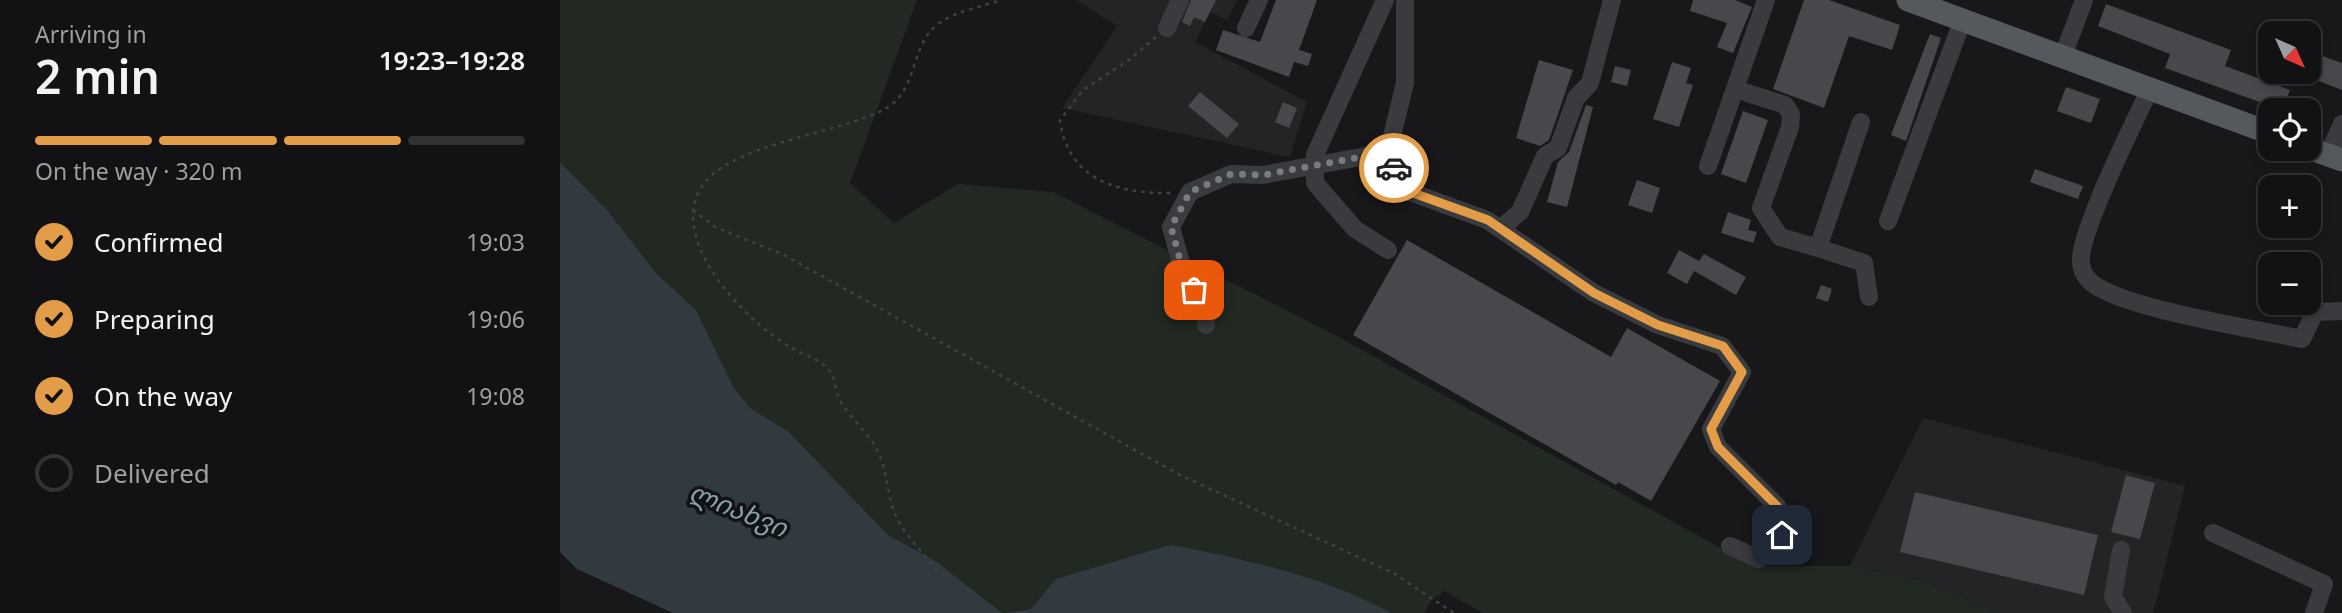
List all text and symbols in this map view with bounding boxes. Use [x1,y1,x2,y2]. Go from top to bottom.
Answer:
text: Arriving in [35,18,147,50]
north arrow [2258,21,2320,84]
map controls [2258,21,2321,315]
text: 19:23–19:28 [379,42,525,78]
text: 2 min [35,45,160,107]
button: locate [2258,98,2321,161]
courier [1359,133,1429,203]
icon: car [1375,149,1413,187]
text: On the way · 320 m [35,155,242,187]
button: + [2258,175,2321,238]
icon: check [35,223,73,261]
text: Confirmed [94,224,224,260]
text: 19:03 [466,226,525,258]
button: − [2258,252,2321,315]
pin [1164,260,1224,320]
icon: bag [1175,271,1213,309]
icon: check [35,300,73,338]
text: Preparing [94,301,215,337]
text: 19:06 [466,303,525,335]
icon: check [35,377,73,415]
text: On the way [94,378,232,414]
text: 19:08 [466,380,525,412]
text: Delivered [94,455,210,491]
water label: ლიახვი [684,473,794,545]
pin [1752,505,1812,565]
icon: home [1763,516,1801,554]

